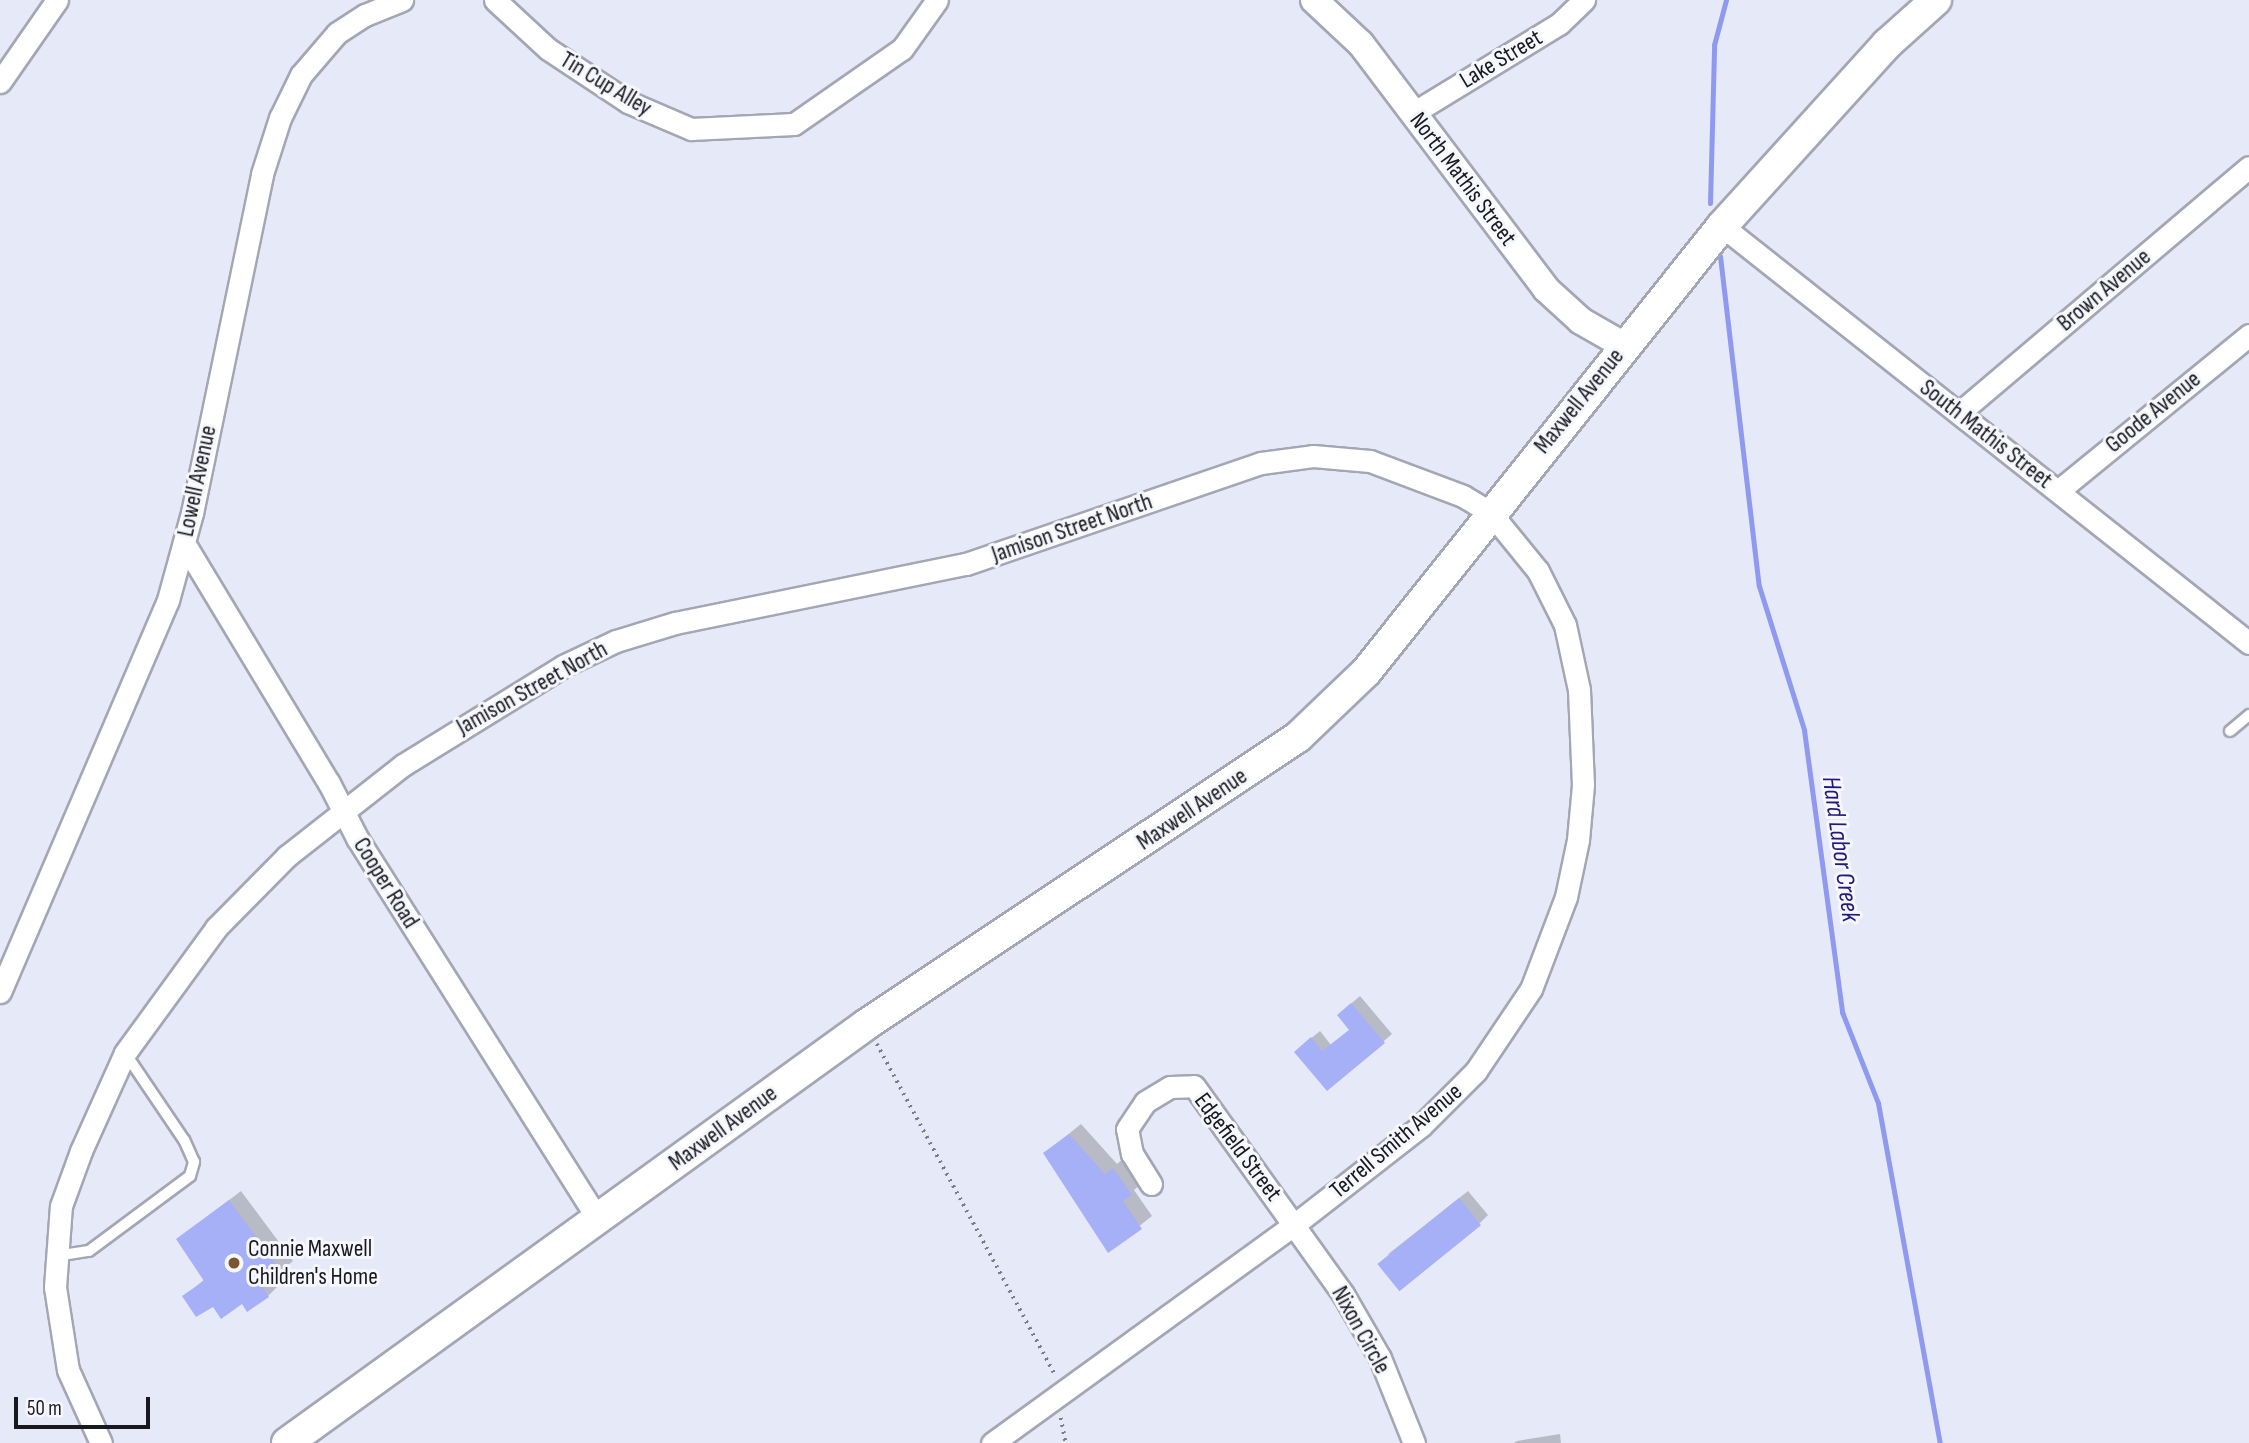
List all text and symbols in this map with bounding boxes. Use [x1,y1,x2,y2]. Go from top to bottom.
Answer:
street label: Lake Street [1455,23,1547,95]
street label: Tin Cup Alley [555,45,657,123]
street label: North Mathis Street [1404,107,1522,251]
street label: Brown Avenue [2051,243,2157,337]
street label: Maxwell Avenue [1528,343,1630,459]
street label: Goode Avenue [2100,365,2206,459]
street label: South Mathis Street [1914,373,2058,495]
street label: Lowell Avenue [171,423,223,539]
street label: Jamison Street North [988,487,1156,569]
street label: Jamison Street North [451,635,613,741]
street label: Maxwell Avenue [1131,762,1253,856]
water label: Hard Labor Creek [1814,774,1866,924]
street label: Cooper Road [347,832,425,934]
street label: Terrell Smith Avenue [1324,1077,1468,1205]
street label: Maxwell Avenue [663,1079,783,1177]
street label: Edgefield Street [1188,1087,1288,1207]
place label: Connie Maxwell Children's Home [248,1235,378,1291]
marker: Connie Maxwell Children's Home [226,1255,242,1271]
street label: Nixon Circle [1325,1281,1397,1379]
scale bar [18,1384,154,1428]
text: 50 m [27,1396,62,1421]

